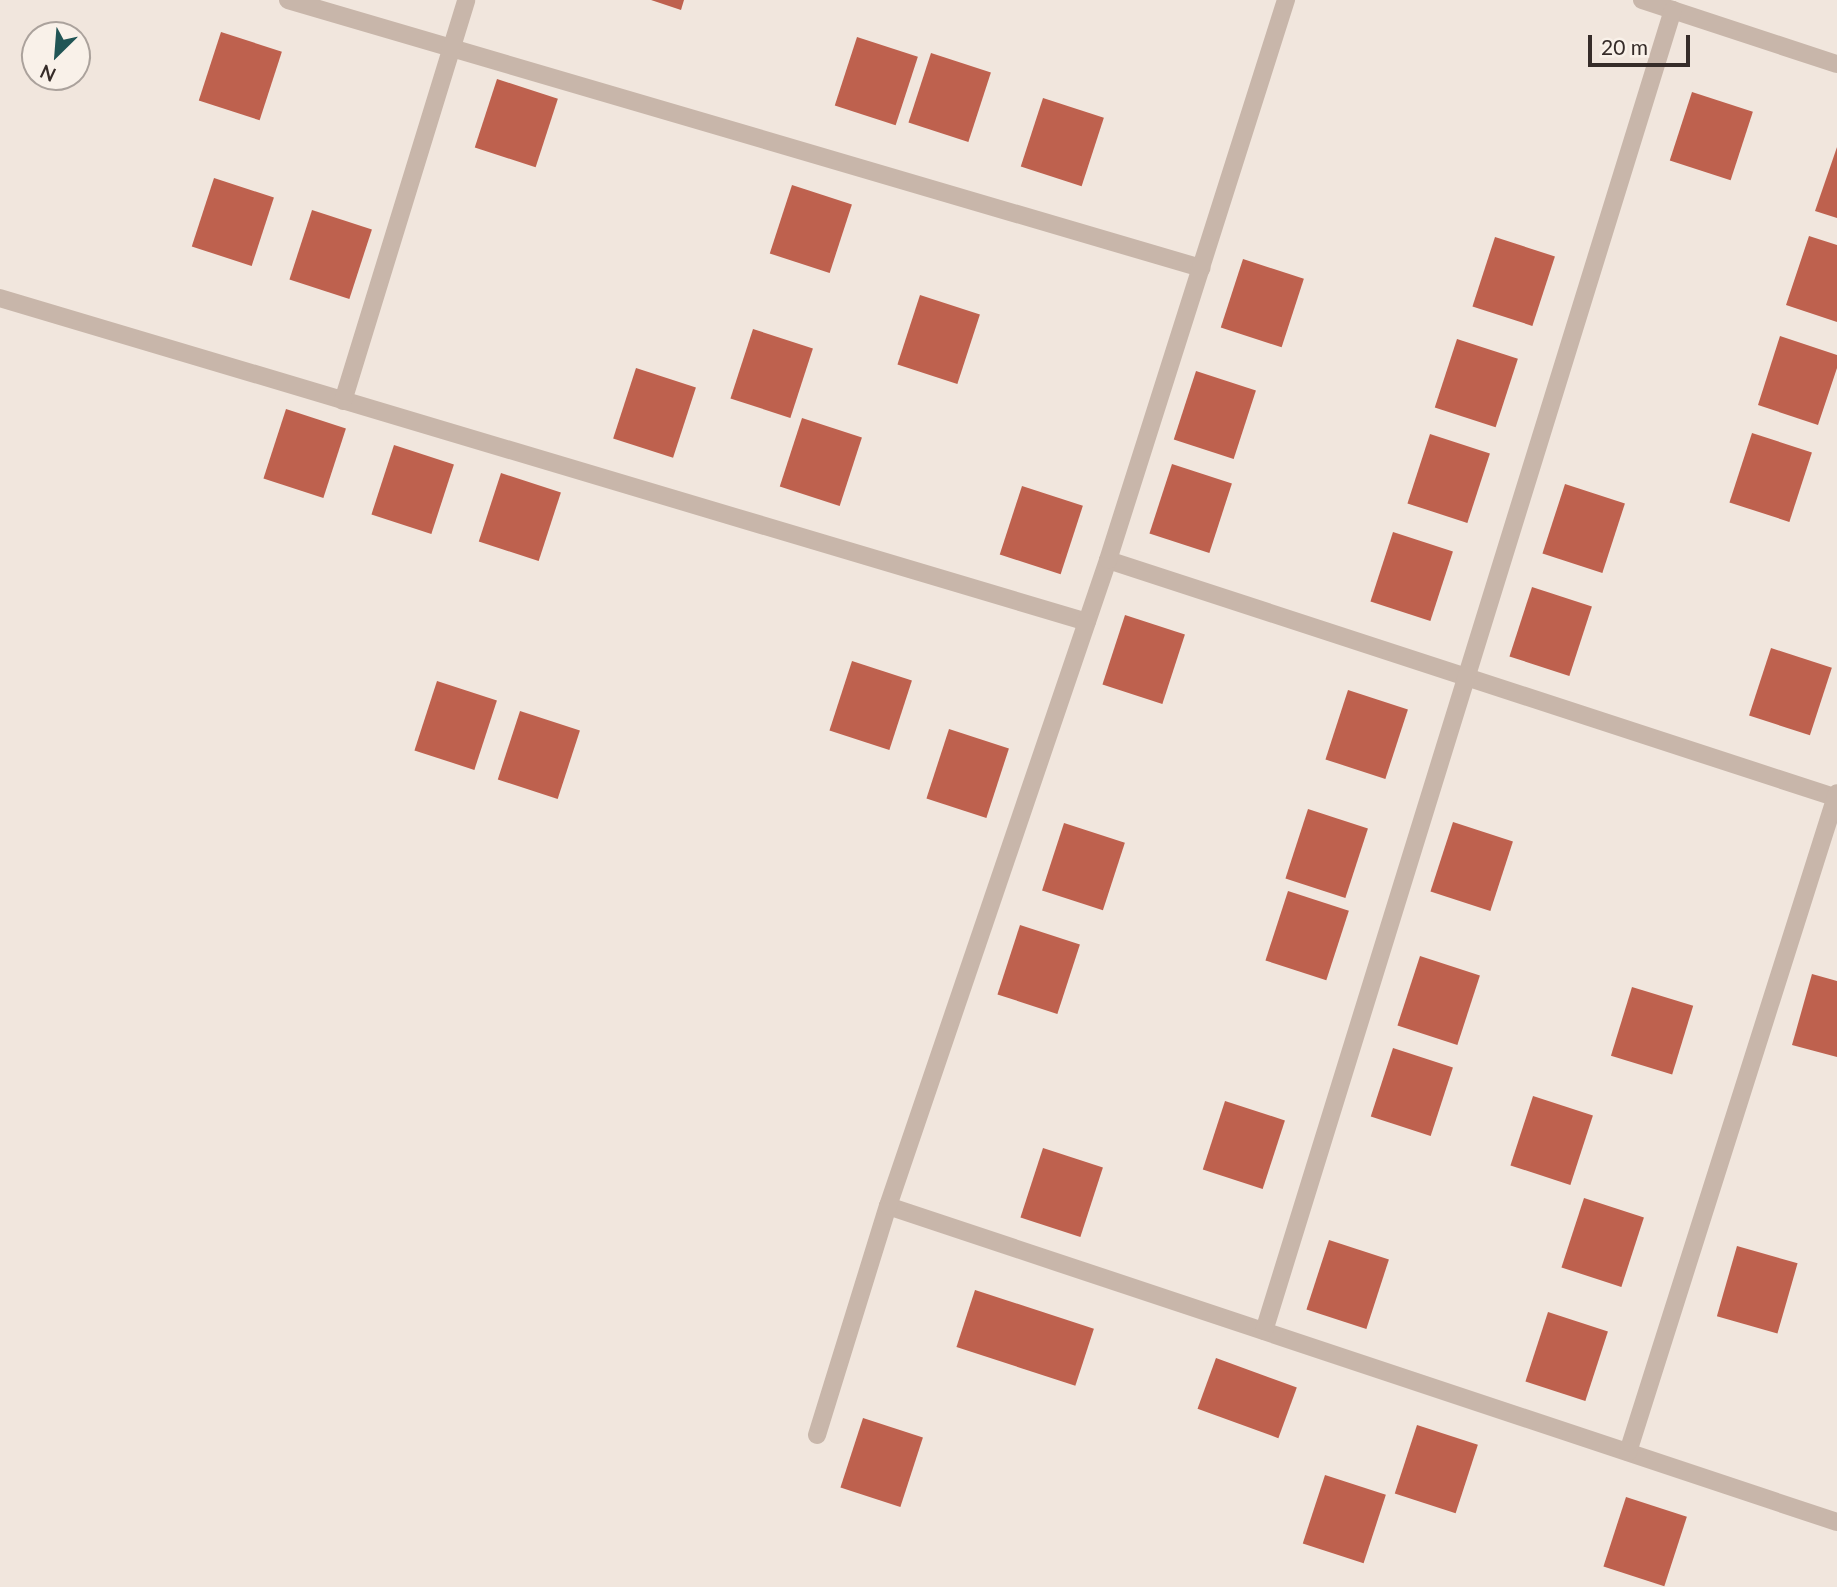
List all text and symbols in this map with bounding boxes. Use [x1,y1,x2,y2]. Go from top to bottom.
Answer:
north arrow [21,21,91,91]
scale bar [1592,21,1694,65]
text: 20 m [1601,34,1648,59]
text: N [36,60,59,87]

